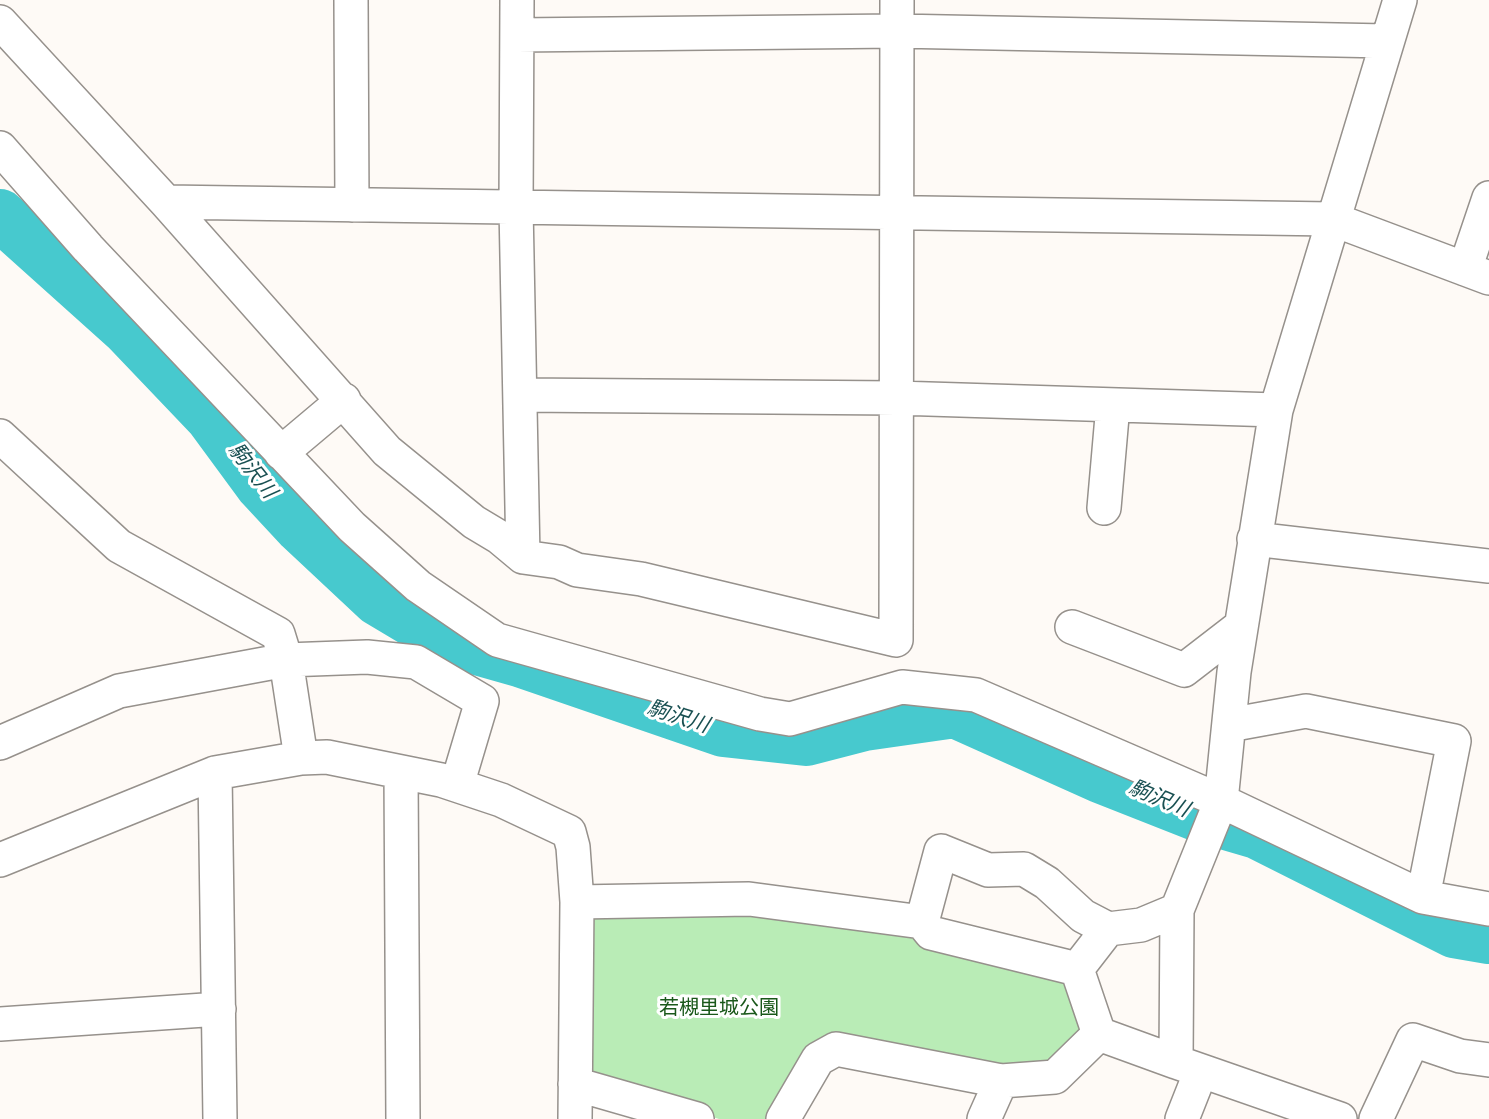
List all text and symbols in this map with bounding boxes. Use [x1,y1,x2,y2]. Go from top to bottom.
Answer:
water label: 駒沢川 [223,438,281,504]
water label: 駒沢川 [644,695,712,739]
water label: 駒沢川 [1125,775,1193,823]
park label: 若槻里城公園 [659,996,779,1020]

